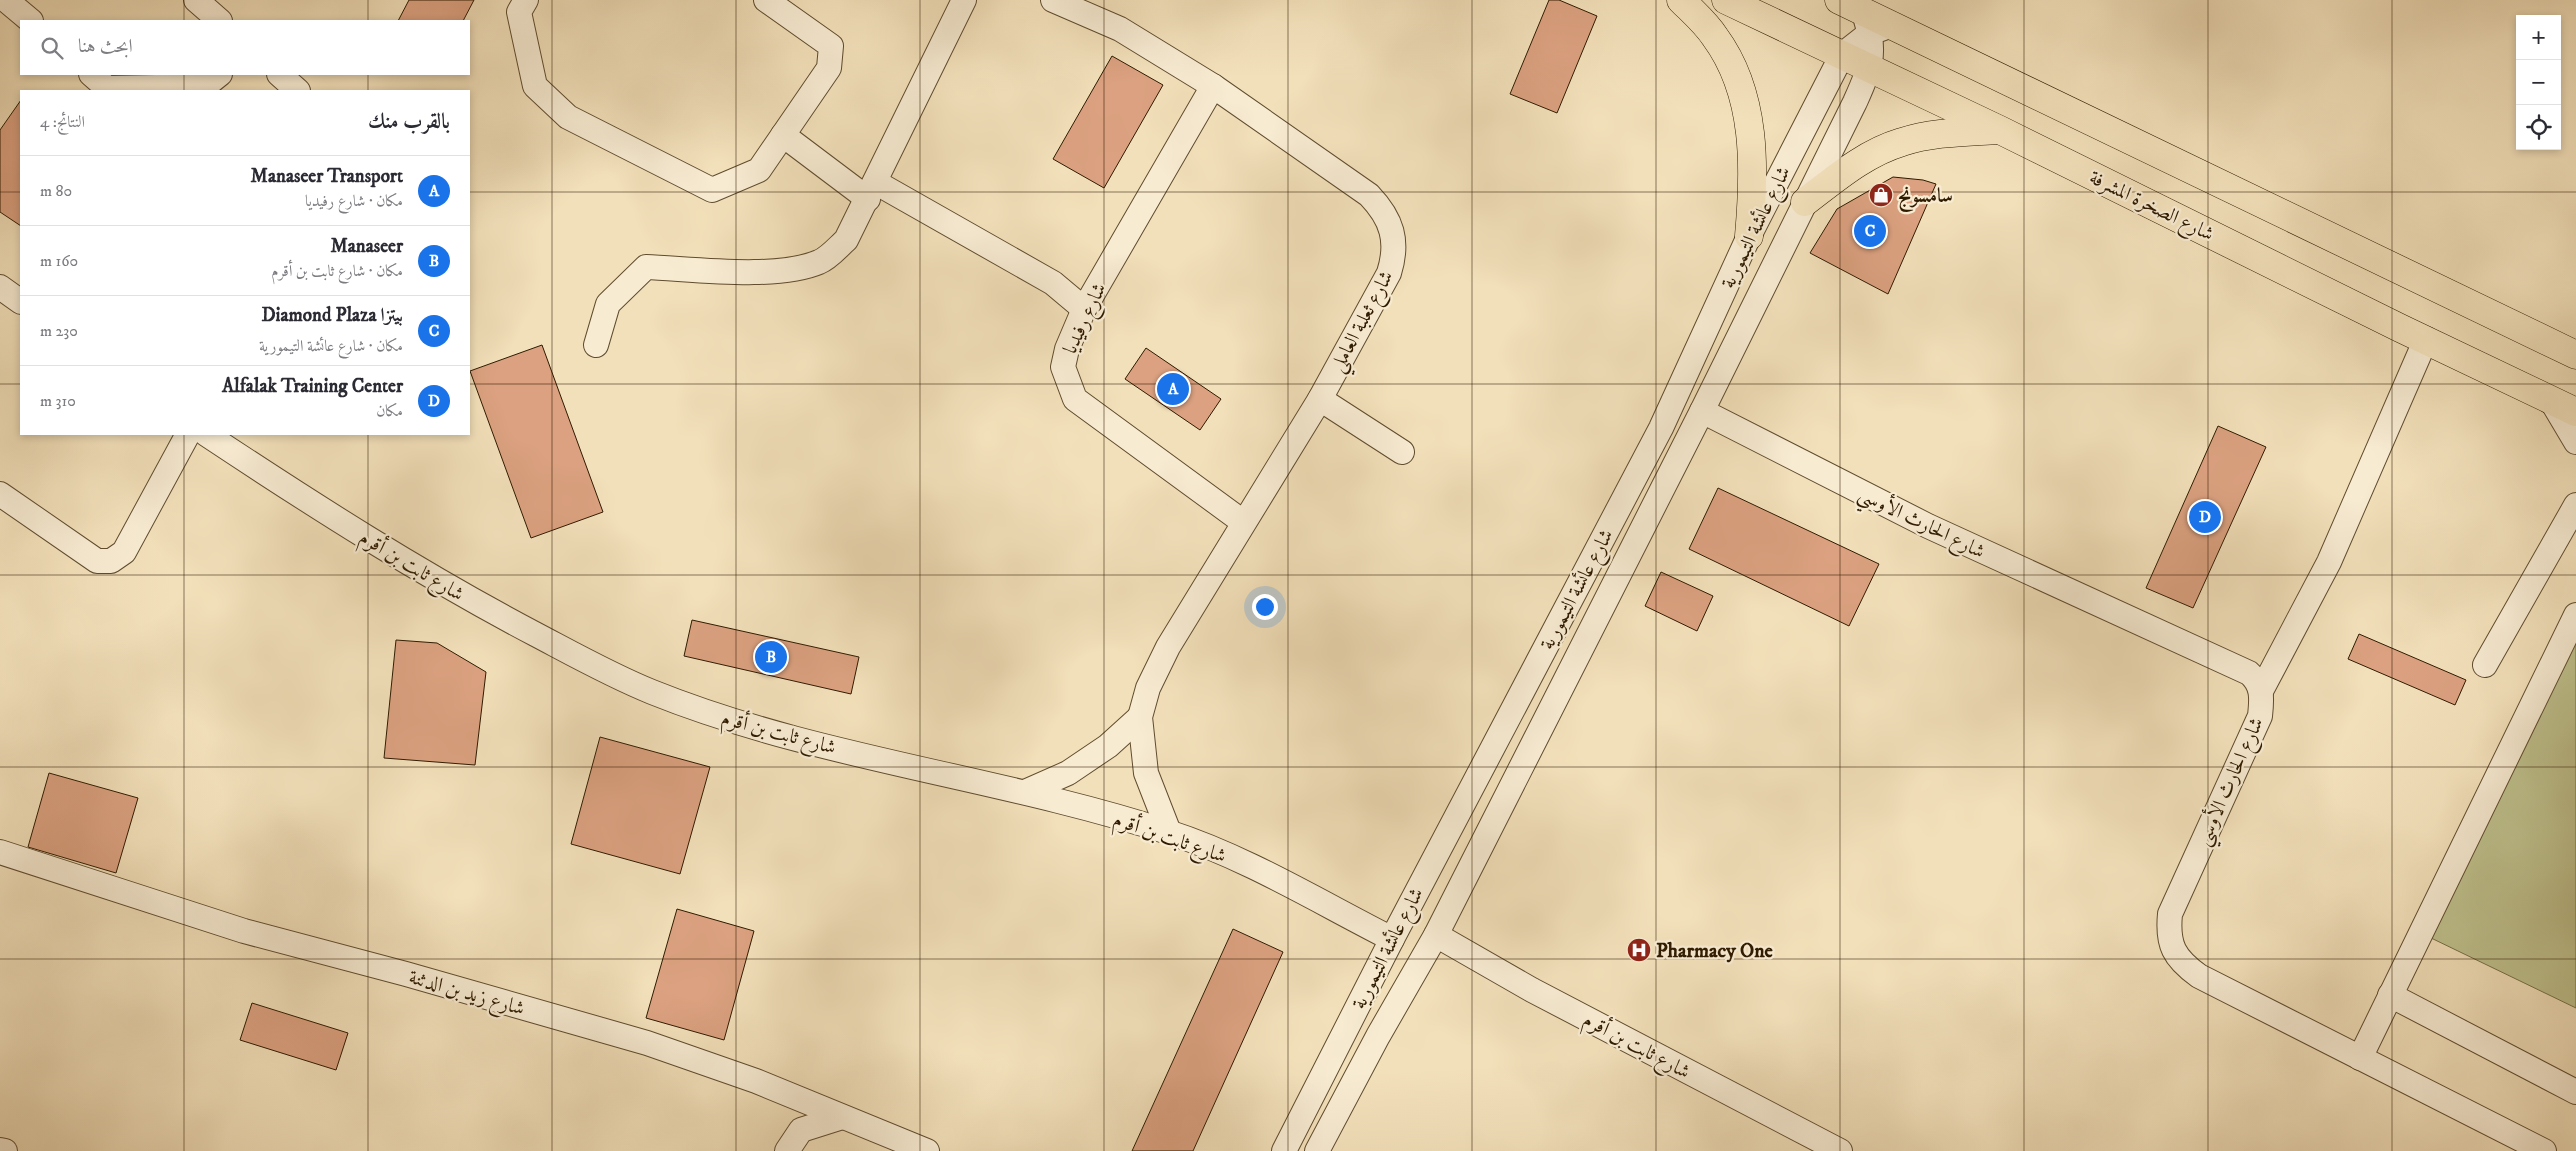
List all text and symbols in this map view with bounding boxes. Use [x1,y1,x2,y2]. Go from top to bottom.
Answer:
map controls [2516,15,2561,150]
button: + [2516,15,2561,60]
search box [20,20,470,75]
icon: search [38,34,66,62]
text: ابحث هنا [78,35,133,58]
button: − [2516,60,2561,105]
button: locate [2516,105,2561,150]
text: بالقرب منك [368,109,450,135]
text: النتائج: 4 [40,112,85,132]
street label: شارع عائشة التيمورية [1716,162,1800,295]
text: Manaseer Transport [251,165,403,188]
street label: شارع الصخرة المشرفة [2083,165,2218,251]
text: 80 m [40,181,72,201]
text: A [429,181,439,201]
shop icon: سامسونج [1868,182,1894,208]
place label: سامسونج [1898,184,1953,212]
text: مكان · شارع رفيديا [305,191,403,211]
pin: C [1854,212,1886,250]
text: Manaseer [330,235,403,258]
text: 160 m [40,251,78,271]
text: B [429,251,439,271]
text: مكان · شارع ثابت بن أقرم [271,261,403,281]
street label: شارع ثعلبة العاملي [1325,267,1405,380]
street label: شارع رفيديا [1058,279,1116,360]
text: بيتزا Diamond Plaza [261,304,403,327]
text: 230 m [40,321,78,341]
text: C [429,321,439,341]
text: مكان · شارع عائشة التيمورية [259,336,403,356]
pin: A [1157,370,1189,408]
text: Alfalak Training Center [222,375,403,398]
text: 310 m [40,391,76,411]
text: D [428,391,440,411]
text: مكان [376,401,403,421]
street label: شارع الحارث الأوسي [1852,478,1991,569]
pin: D [2189,498,2221,536]
street label: شارع ثابت بن أقرم [352,523,470,611]
street label: شارع عائشة التيمورية [1535,525,1623,656]
your location [1252,594,1278,620]
pin: B [755,638,787,676]
street label: شارع ثابت بن أقرم [717,703,839,765]
street label: شارع الحارث الأوسي [2187,712,2274,852]
street label: شارع ثابت بن أقرم [1108,805,1230,873]
street label: شارع عائشة التيمورية [1347,884,1433,1015]
hospital icon: Pharmacy One [1626,937,1652,963]
place label: Pharmacy One [1656,939,1774,964]
street label: شارع زيد بن الدثنة [405,965,527,1026]
street label: شارع ثابت بن أقرم [1577,1005,1696,1089]

